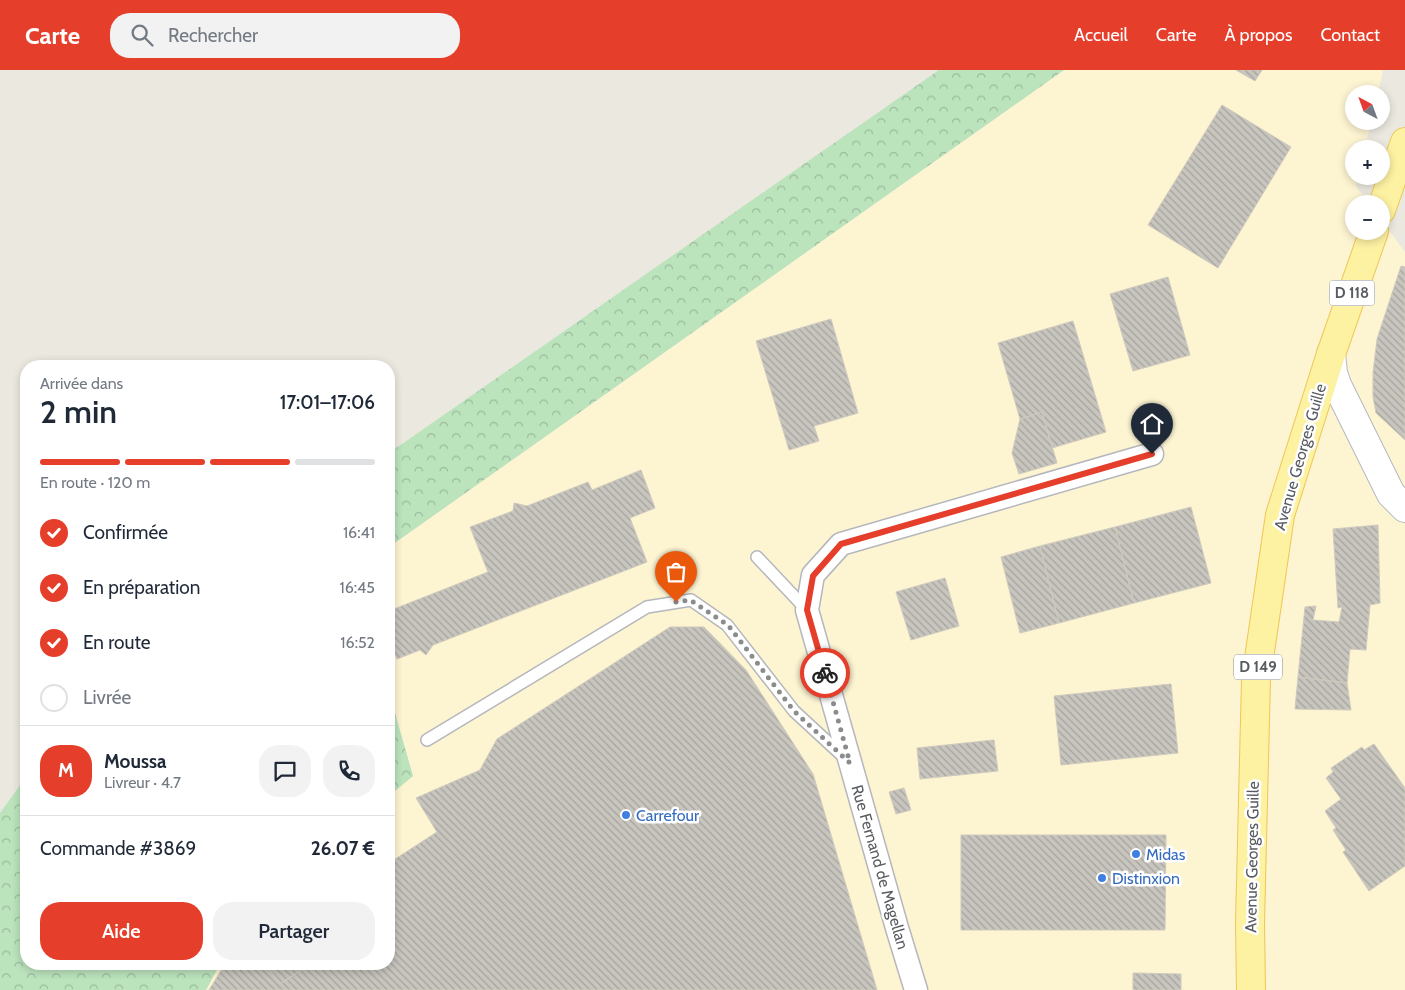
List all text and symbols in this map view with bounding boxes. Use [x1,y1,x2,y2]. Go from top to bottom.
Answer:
search box [110,13,460,58]
text: Carte [25,21,80,50]
icon: search [128,21,156,49]
text: Rechercher [168,24,258,47]
text: Accueil [1074,24,1128,46]
text: Carte [1156,24,1196,46]
text: À propos [1224,24,1292,46]
text: Contact [1320,24,1380,46]
north arrow [1345,85,1390,130]
map controls [1345,85,1390,240]
button: + [1345,140,1390,185]
button: − [1345,195,1390,240]
road number: D 118 [1330,280,1374,306]
text: Arrivée dans [40,374,123,393]
street label: Avenue Georges Guille [1270,382,1330,532]
text: 17:01–17:06 [280,391,375,414]
text: 2 min [40,392,117,431]
pin [1131,403,1173,454]
icon: home [1138,410,1166,438]
text: En route · 120 m [40,473,150,492]
icon: check [40,519,68,547]
text: Confirmée [83,521,168,544]
text: 16:41 [343,523,375,542]
pin [655,551,697,602]
icon: bag [662,558,690,586]
icon: check [40,574,68,602]
text: En préparation [83,576,200,599]
text: 16:45 [339,578,375,597]
icon: check [40,629,68,657]
text: En route [83,631,150,654]
text: 16:52 [340,633,375,652]
courier [800,648,850,698]
road number: D 149 [1234,654,1282,680]
icon: bike [811,659,839,687]
text: Livrée [83,686,131,709]
button: chat [259,745,311,797]
button: phone [323,745,375,797]
text: Moussa [104,750,166,773]
text: M [58,759,74,782]
text: Livreur · 4.7 [104,773,181,792]
street label: Avenue Georges Guille [1241,781,1263,933]
street label: Rue Fernand de Magellan [847,783,913,951]
place label: Carrefour [636,806,700,825]
marker: Carrefour [620,809,632,821]
text: Commande #3869 [40,837,196,860]
text: 26.07 € [311,837,375,860]
place label: Midas [1146,845,1186,864]
marker: Midas [1130,848,1142,860]
place label: Distinxion [1112,869,1180,888]
marker: Distinxion [1096,872,1108,884]
button: Aide [40,902,203,960]
button: Partager [213,902,375,960]

